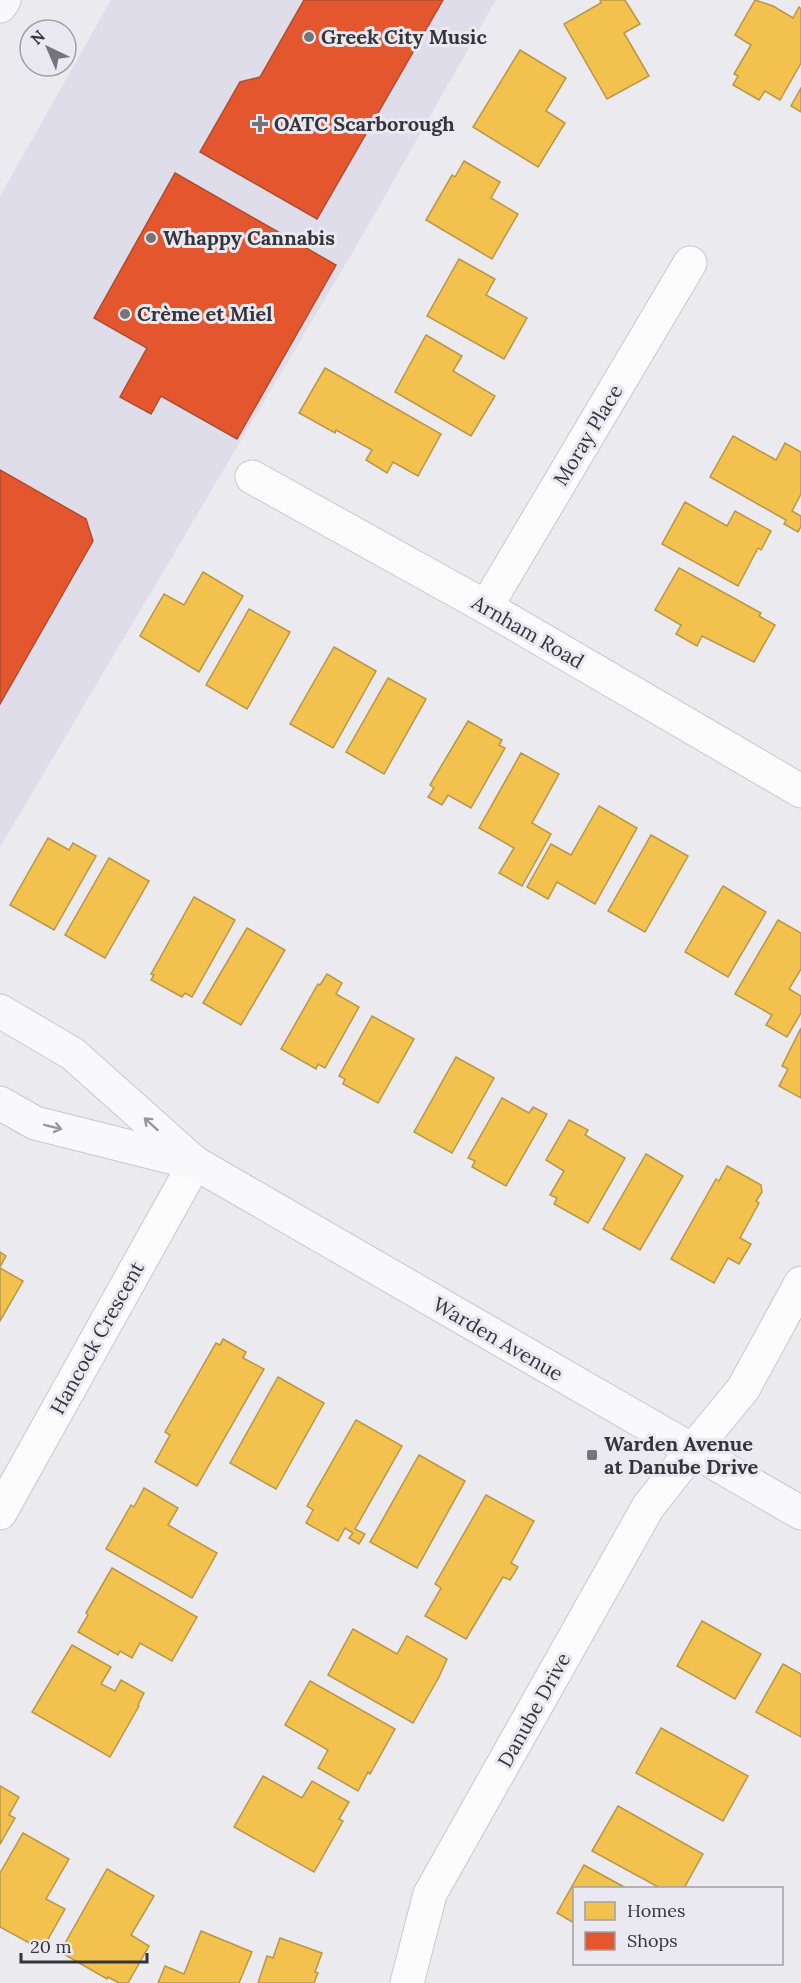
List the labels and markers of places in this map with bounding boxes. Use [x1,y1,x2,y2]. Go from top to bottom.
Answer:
place label: Greek City Music [321,24,487,49]
marker: Greek City Music [302,30,316,44]
place label: OATC Scarborough [274,111,455,136]
marker: OATC Scarborough [251,115,269,133]
place label: Whappy Cannabis [163,225,335,250]
marker: Whappy Cannabis [144,231,158,245]
place label: Crème et Miel [137,301,272,326]
marker: Crème et Miel [118,307,132,321]
place label: Warden Avenue at Danube Drive [604,1431,759,1479]
marker: Warden Avenue at Danube Drive [585,1448,599,1462]

